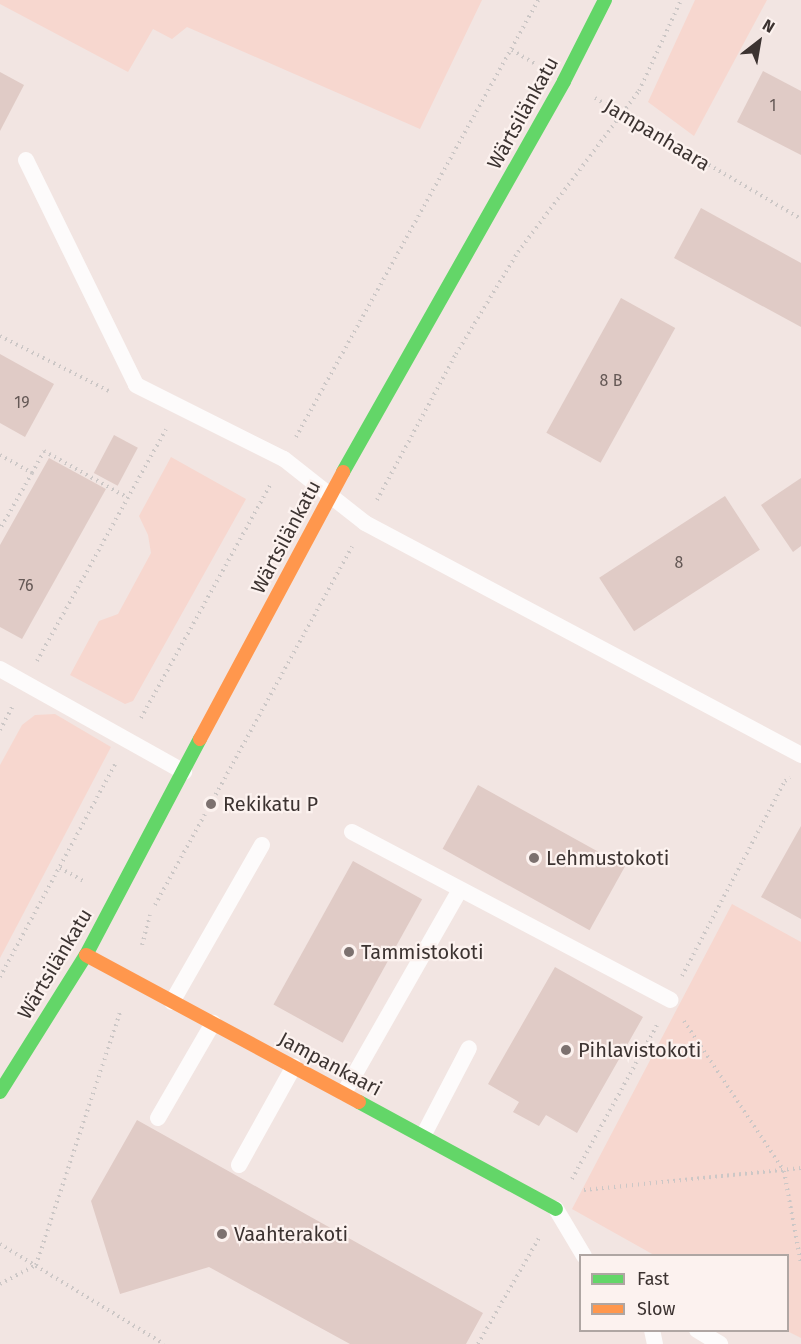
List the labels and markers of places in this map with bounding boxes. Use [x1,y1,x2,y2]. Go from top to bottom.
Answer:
place label: Rekikatu P [223,792,318,816]
marker: Rekikatu P [204,797,218,811]
place label: Lehmustokoti [546,846,669,870]
marker: Lehmustokoti [527,851,541,865]
place label: Tammistokoti [361,940,484,964]
marker: Tammistokoti [342,945,356,959]
place label: Pihlavistokoti [578,1038,701,1062]
marker: Pihlavistokoti [559,1043,573,1057]
place label: Vaahterakoti [234,1222,348,1246]
marker: Vaahterakoti [215,1227,229,1241]

